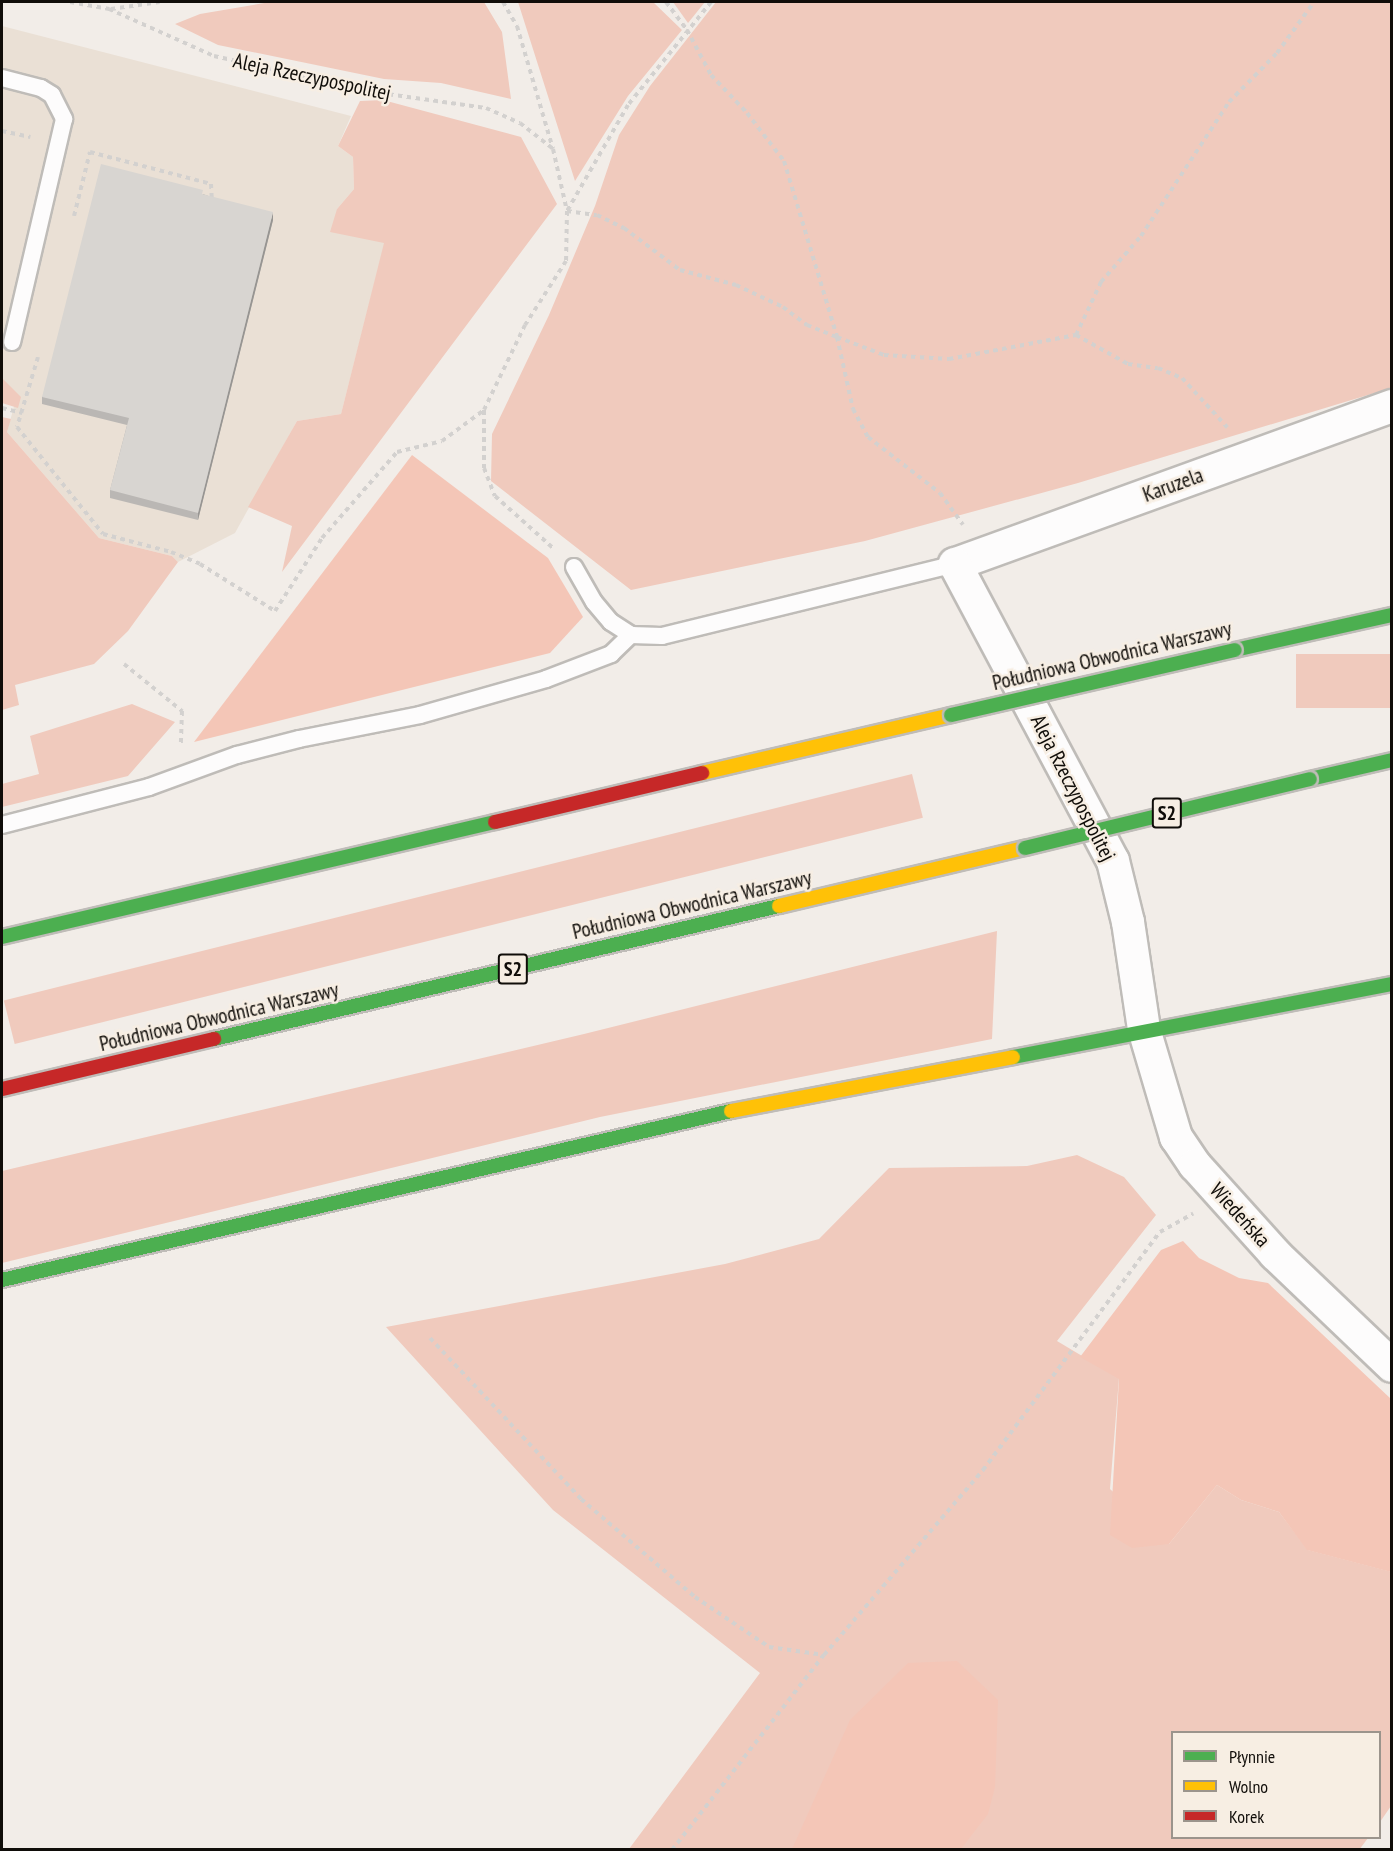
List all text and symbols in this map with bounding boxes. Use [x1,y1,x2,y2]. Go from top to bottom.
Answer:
street label: Aleja Rzeczypospolitej [231,48,393,106]
street label: Karuzela [1139,462,1207,508]
street label: Południowa Obwodnica Warszawy [990,616,1234,696]
street label: Aleja Rzeczypospolitej [1025,711,1121,865]
road number: S2 [1150,796,1184,830]
street label: Południowa Obwodnica Warszawy [570,865,814,945]
road number: S2 [496,952,530,986]
street label: Południowa Obwodnica Warszawy [97,977,341,1057]
street label: Wiedeńska [1205,1178,1275,1252]
legend [1171,1731,1381,1839]
text: Płynnie [1229,1745,1275,1768]
text: Wolno [1229,1775,1268,1798]
text: Korek [1229,1805,1264,1828]

